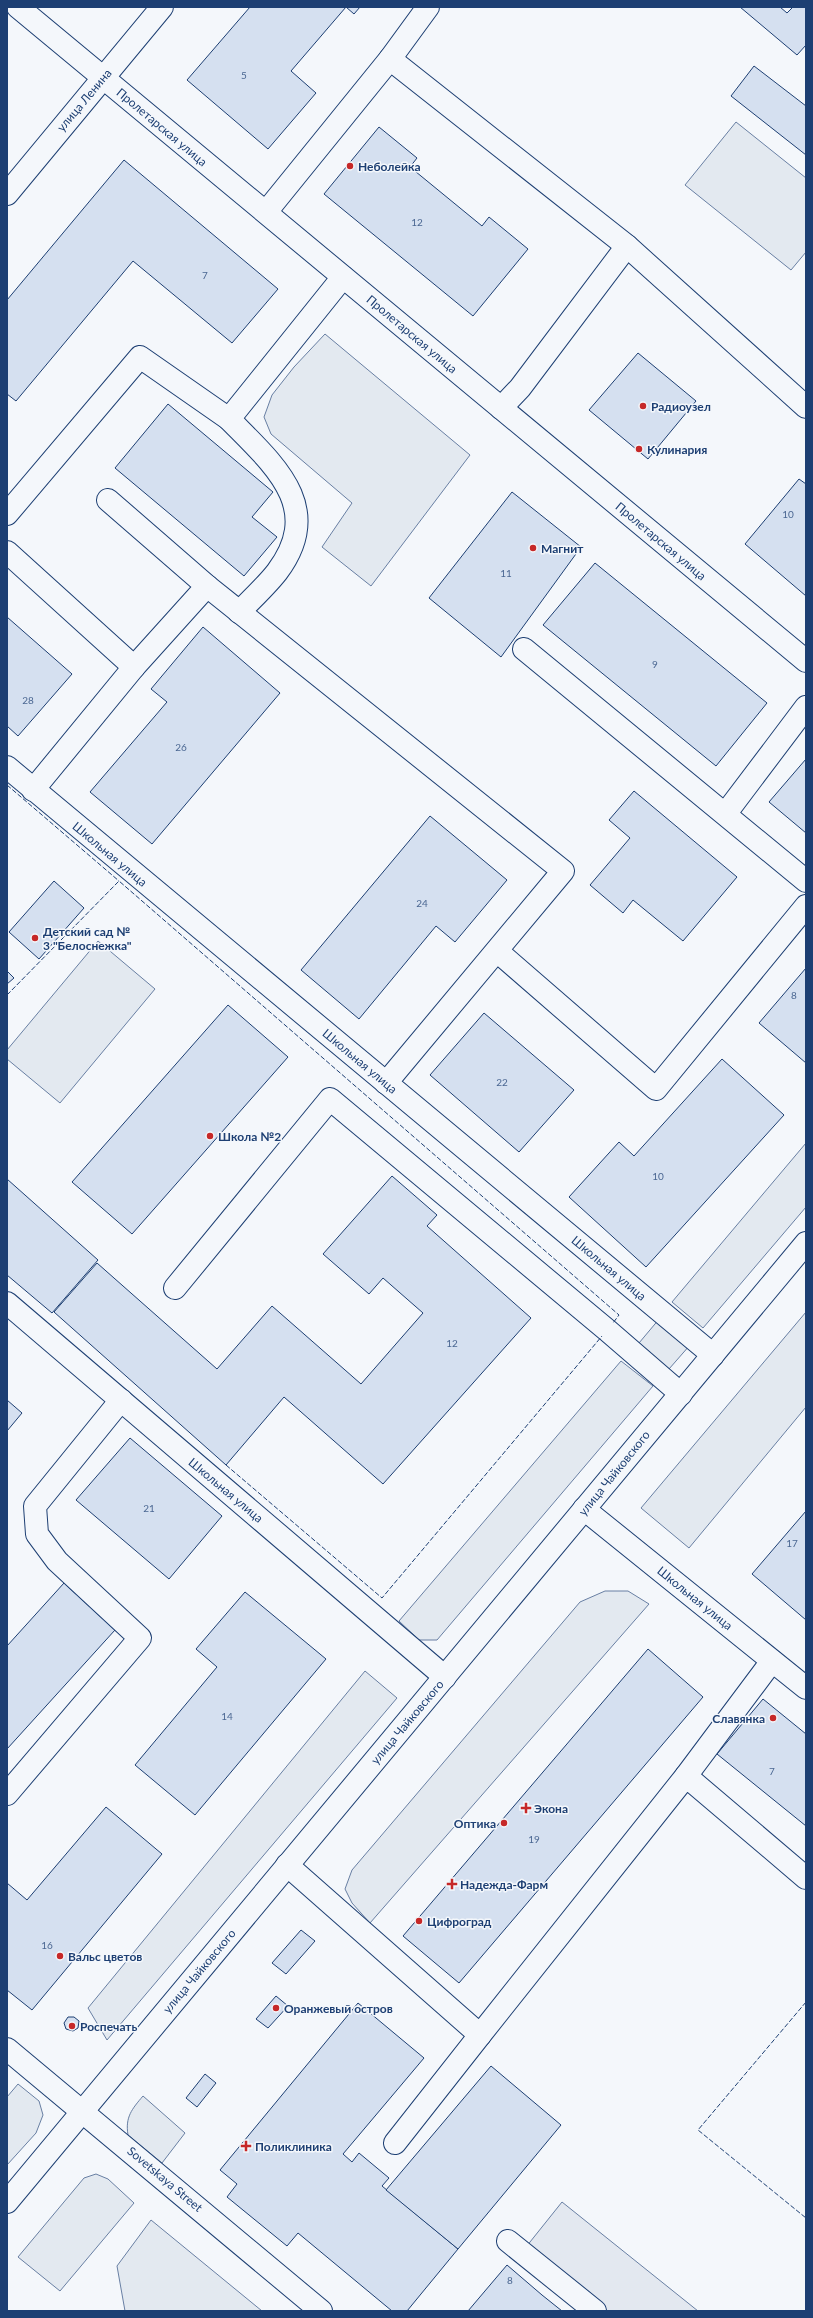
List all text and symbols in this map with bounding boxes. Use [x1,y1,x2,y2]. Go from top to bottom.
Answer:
street label: улица Ленина [53,66,115,134]
house number: 5 [241,69,247,81]
street label: Пролетарская улица [114,85,210,169]
place label: Неболейка [358,159,421,174]
marker: Неболейка [345,161,355,171]
house number: 12 [411,216,423,228]
house number: 7 [202,269,208,281]
street label: Пролетарская улица [364,292,460,376]
place label: Радиоузел [651,399,711,414]
marker: Радиоузел [638,401,648,411]
place label: Кулинария [647,442,707,457]
marker: Кулинария [634,444,644,454]
street label: Пролетарская улица [613,499,709,583]
house number: 10 [782,508,794,520]
place label: Магнит [541,541,584,556]
marker: Магнит [528,543,538,553]
house number: 11 [500,567,512,579]
house number: 9 [652,658,658,670]
house number: 28 [22,694,34,706]
house number: 26 [175,741,187,753]
street label: Школьная улица [70,818,150,890]
house number: 24 [416,897,428,909]
place label: Детский сад № 3 "Белоснежка" [43,924,132,953]
marker: Детский сад № 3 "Белоснежка" [30,933,40,943]
house number: 8 [791,989,797,1001]
street label: Школьная улица [320,1025,400,1097]
house number: 22 [496,1076,508,1088]
place label: Школа №2 [218,1129,281,1144]
marker: Школа №2 [205,1131,215,1141]
house number: 10 [652,1170,664,1182]
street label: Школьная улица [569,1232,649,1304]
house number: 12 [446,1337,458,1349]
street label: улица Чайковского [575,1427,653,1519]
street label: Школьная улица [186,1454,266,1526]
house number: 21 [143,1502,155,1514]
house number: 17 [786,1537,798,1549]
street label: Школьная улица [654,1563,736,1633]
street label: улица Чайковского [367,1677,447,1767]
house number: 14 [221,1710,233,1722]
place label: Славянка [712,1711,765,1726]
marker: Славянка [768,1713,778,1723]
house number: 7 [769,1765,775,1777]
place label: Экона [534,1801,568,1816]
marker: Экона [521,1803,531,1813]
place label: Оптика [454,1816,496,1831]
marker: Оптика [499,1818,509,1828]
house number: 19 [528,1833,540,1845]
place label: Надежда-Фарм [460,1877,548,1892]
marker: Надежда-Фарм [447,1879,457,1889]
place label: Цифроград [427,1914,492,1929]
marker: Цифроград [414,1916,424,1926]
street label: улица Чайковского [159,1926,239,2016]
house number: 16 [41,1939,53,1951]
place label: Вальс цветов [68,1949,142,1964]
marker: Вальс цветов [55,1951,65,1961]
place label: Оранжевый остров [284,2001,393,2016]
marker: Оранжевый остров [271,2003,281,2013]
place label: Роспечать [80,2019,138,2034]
marker: Роспечать [67,2021,77,2031]
place label: Поликлиника [255,2139,332,2154]
marker: Поликлиника [240,2140,252,2152]
street label: Sovetskaya Street [124,2143,206,2215]
house number: 8 [507,2274,513,2286]

